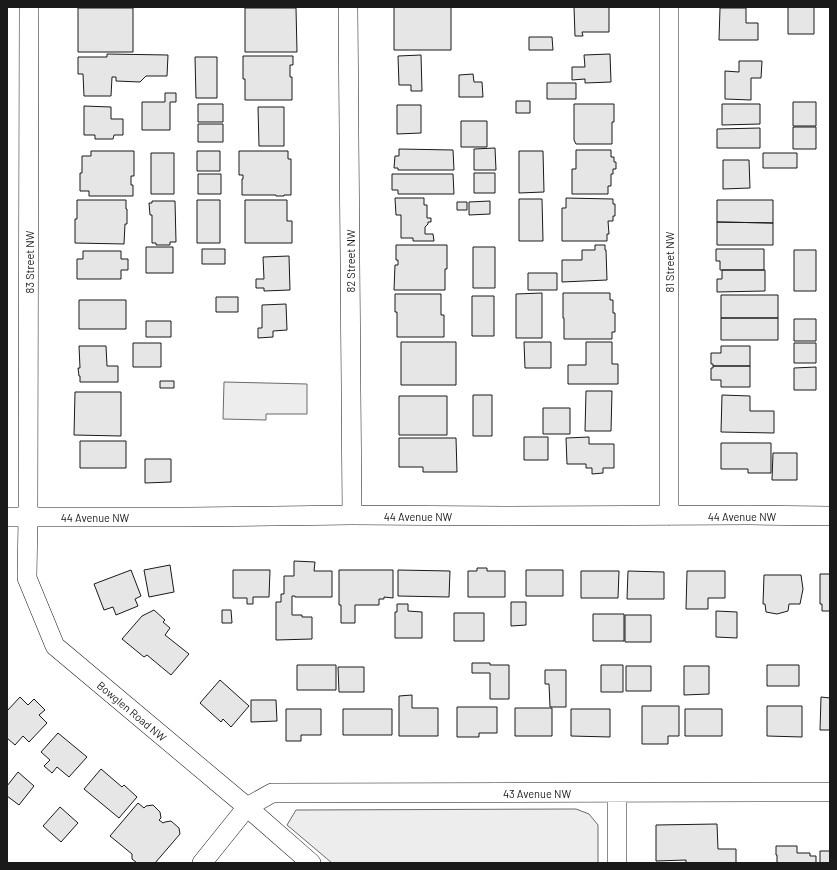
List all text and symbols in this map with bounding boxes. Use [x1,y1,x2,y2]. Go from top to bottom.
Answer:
street label: 82 Street NW [344,229,357,293]
street label: 83 Street NW [23,230,36,293]
street label: 81 Street NW [663,231,676,292]
street label: 44 Avenue NW [384,510,453,523]
street label: 44 Avenue NW [708,510,777,523]
street label: 44 Avenue NW [61,511,130,524]
street label: Bowglen Road NW [95,678,170,744]
street label: 43 Avenue NW [503,787,571,800]

